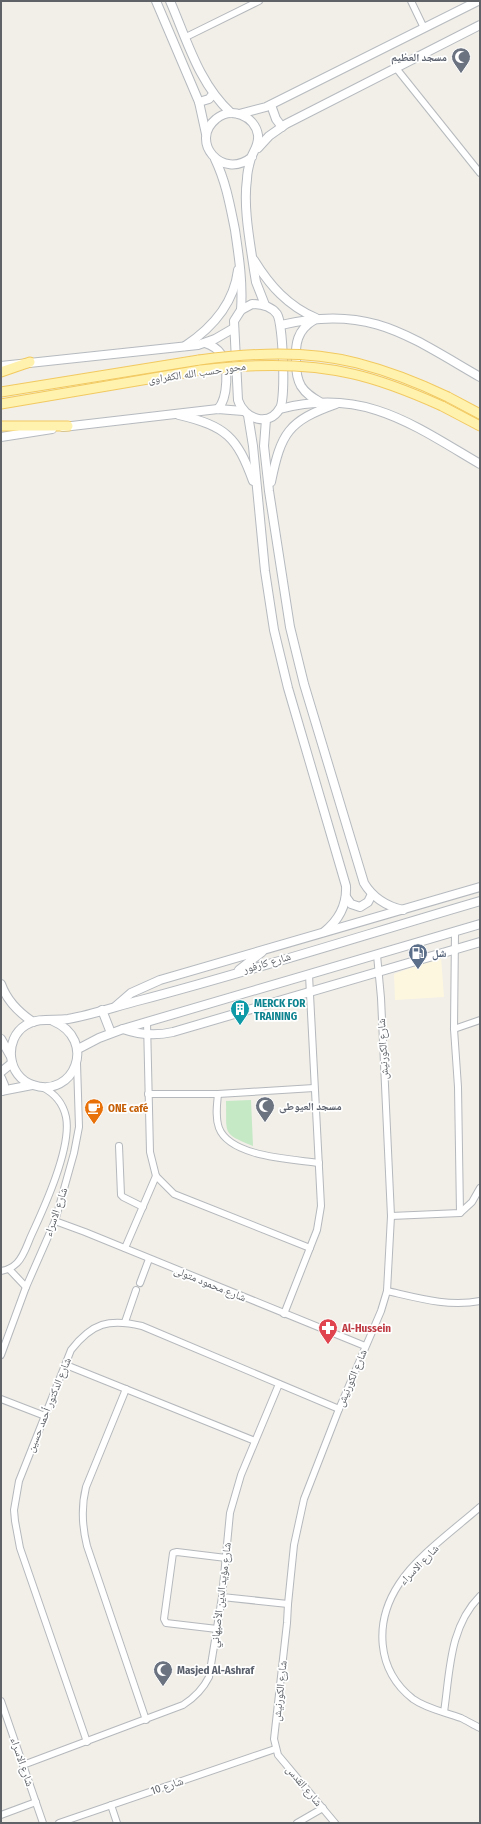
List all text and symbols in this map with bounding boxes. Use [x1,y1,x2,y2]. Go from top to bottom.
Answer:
mosque icon: مسجد العظيم [450,46,472,74]
place label: مسجد العظيم [391,51,447,65]
street label: محور حسب الله الكفراوى [147,360,247,386]
fuel station icon: شل [407,942,429,970]
place label: شل [432,947,447,961]
street label: شارع كارفور [241,950,292,976]
place label: MERCK FOR TRAINING [254,997,306,1023]
building icon: MERCK FOR TRAINING [229,998,251,1026]
street label: شارع الكورنيش [375,1018,391,1080]
mosque icon: مسجد العيوطى [254,1095,276,1123]
cafe icon: ONE café [83,1097,105,1125]
place label: مسجد العيوطى [279,1100,342,1114]
place label: ONE café [108,1102,149,1115]
street label: شارع الاسراء [42,1186,70,1238]
street label: شارع محمود متولى [172,1264,248,1304]
pharmacy icon: Al-Hussein [317,1317,339,1345]
place label: Al-Hussein [341,1322,391,1335]
street label: شارع الكورنيش [334,1347,370,1409]
street label: شارع الدكتور أحمد حسين [23,1356,74,1454]
street label: شارع مؤيد الدين الأصبهاني [208,1542,236,1649]
street label: شارع الاسراء [397,1542,441,1588]
mosque icon: Masjed Al-Ashraf [152,1659,174,1687]
street label: شارع الكورنيش [270,1660,290,1722]
place label: Masjed Al-Ashraf [177,1664,255,1677]
street label: شارع الاسراء [8,1736,36,1788]
street label: شارع القدس [283,1763,325,1809]
street label: شارع 10 [149,1774,185,1798]

